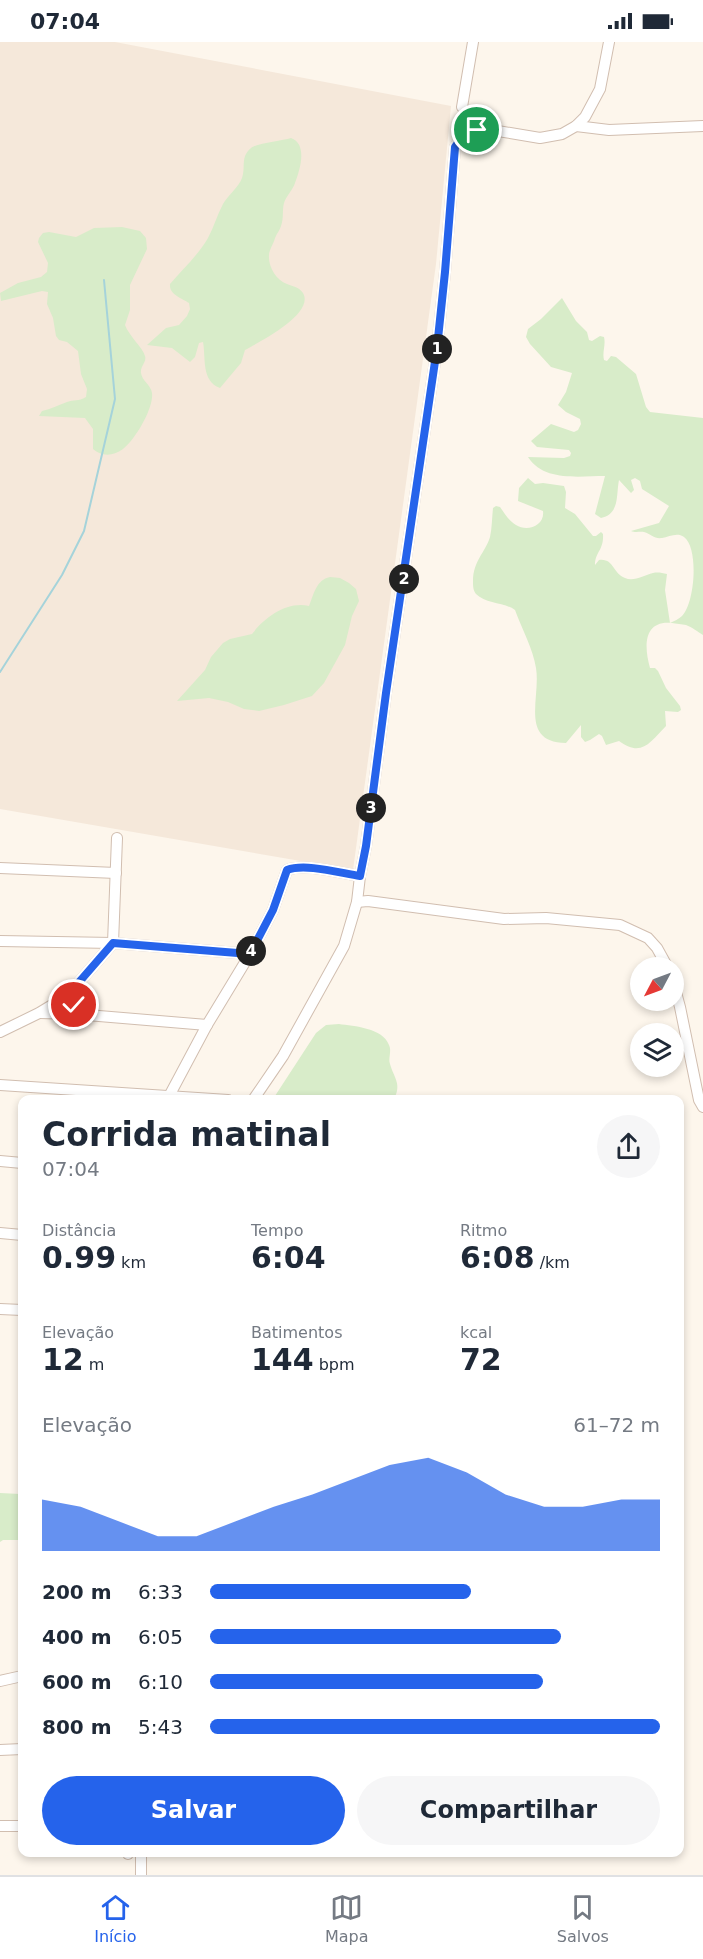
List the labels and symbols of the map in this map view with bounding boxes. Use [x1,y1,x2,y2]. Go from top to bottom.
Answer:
pin [451,104,502,155]
pin: 1 [422,334,452,364]
pin: 2 [389,564,419,594]
pin: 3 [356,793,386,823]
pin: 4 [236,936,266,966]
north arrow [630,957,684,1011]
pin [48,979,99,1030]

